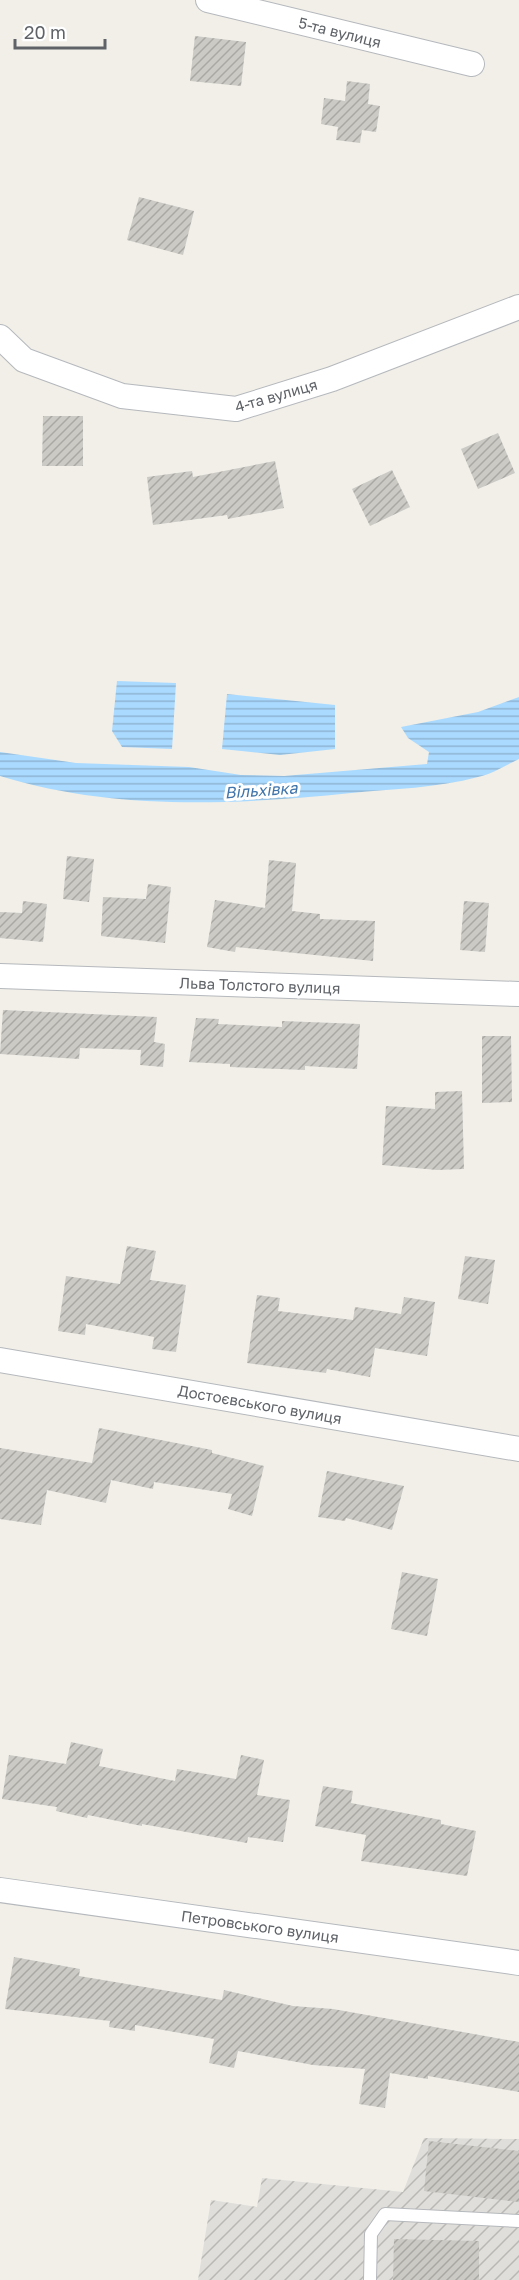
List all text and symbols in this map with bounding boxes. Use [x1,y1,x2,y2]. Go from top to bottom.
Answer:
scale bar [15,12,105,50]
street label: 5-та вулиця [297,13,383,51]
text: 20 m [24,21,66,43]
street label: 4-та вулиця [233,375,319,415]
water label: Вільхівка [224,777,299,803]
street label: Льва Толстого вулиця [179,973,341,997]
street label: Достоєвського вулиця [177,1381,343,1427]
street label: Петровського вулиця [180,1906,340,1946]

